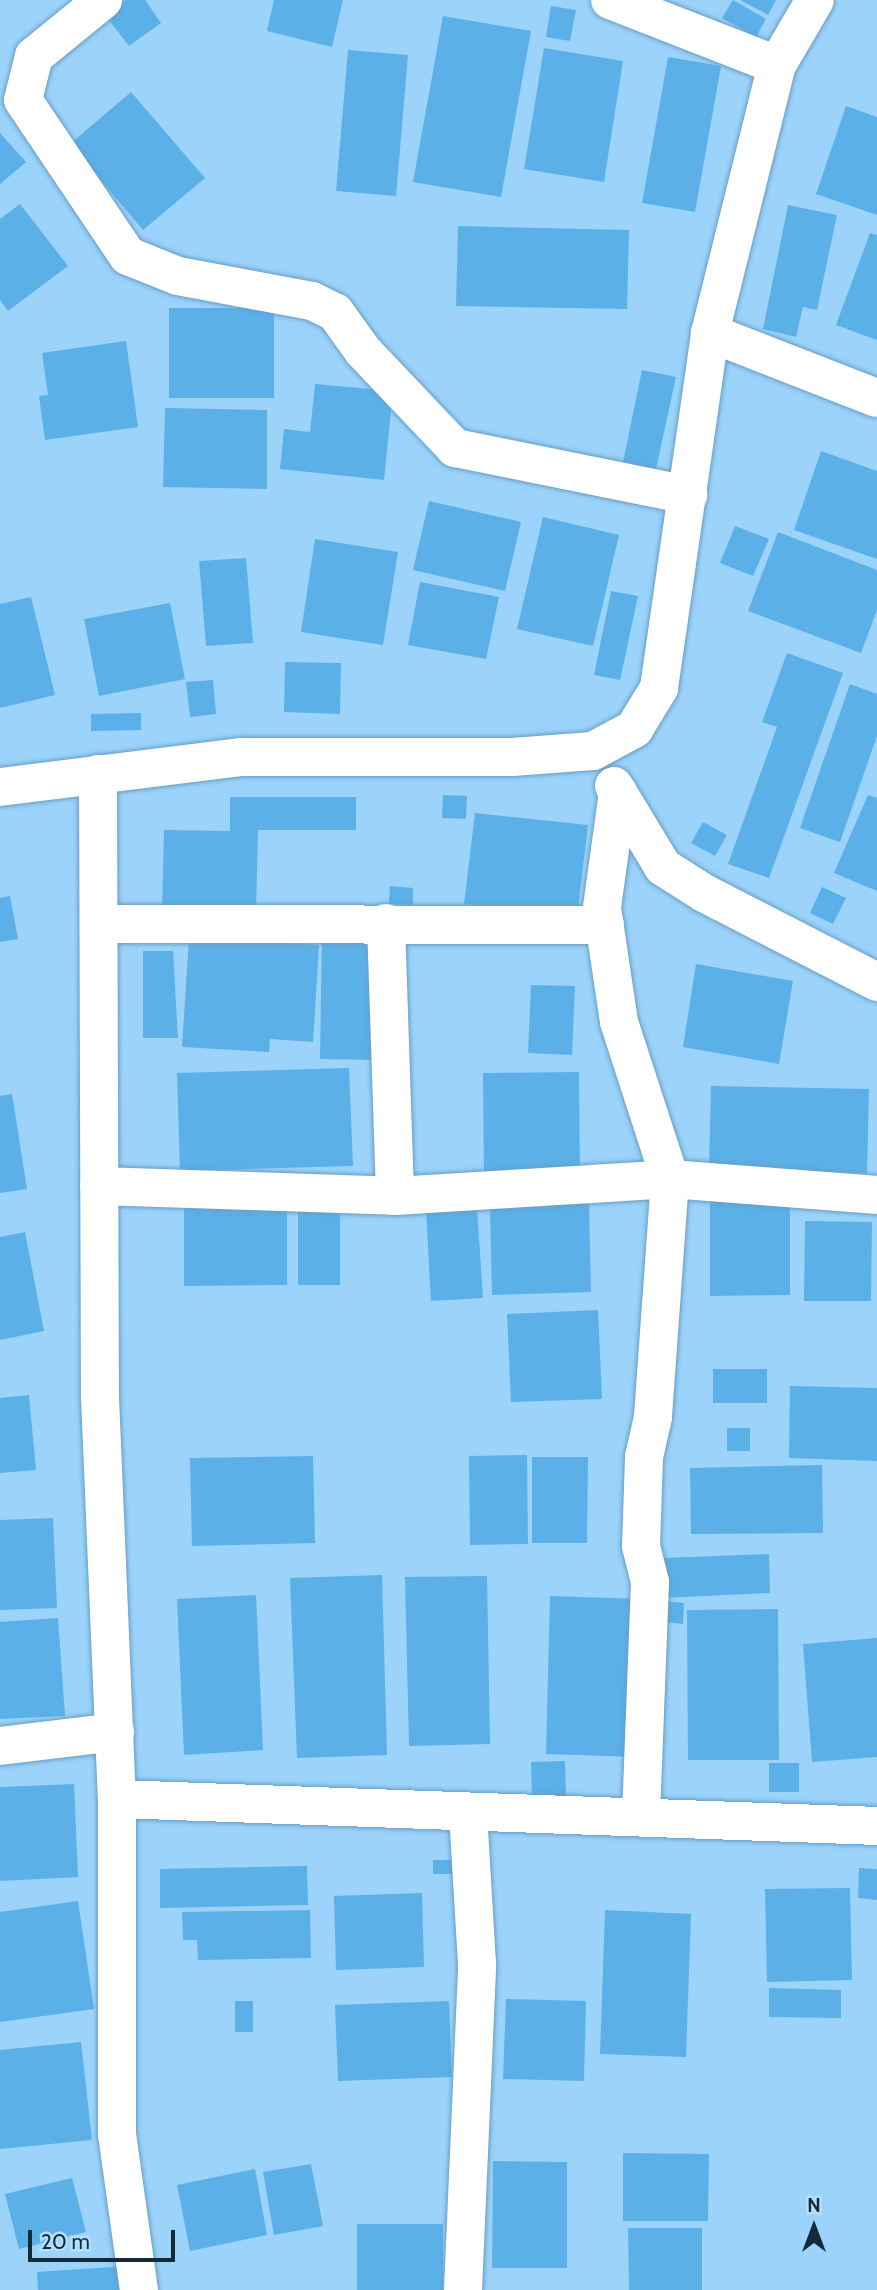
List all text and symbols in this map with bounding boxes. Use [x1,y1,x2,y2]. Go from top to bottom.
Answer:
north arrow [779,2192,849,2262]
text: N [807,2194,821,2217]
scale bar [32,2216,178,2260]
text: 20 m [41,2229,90,2254]

